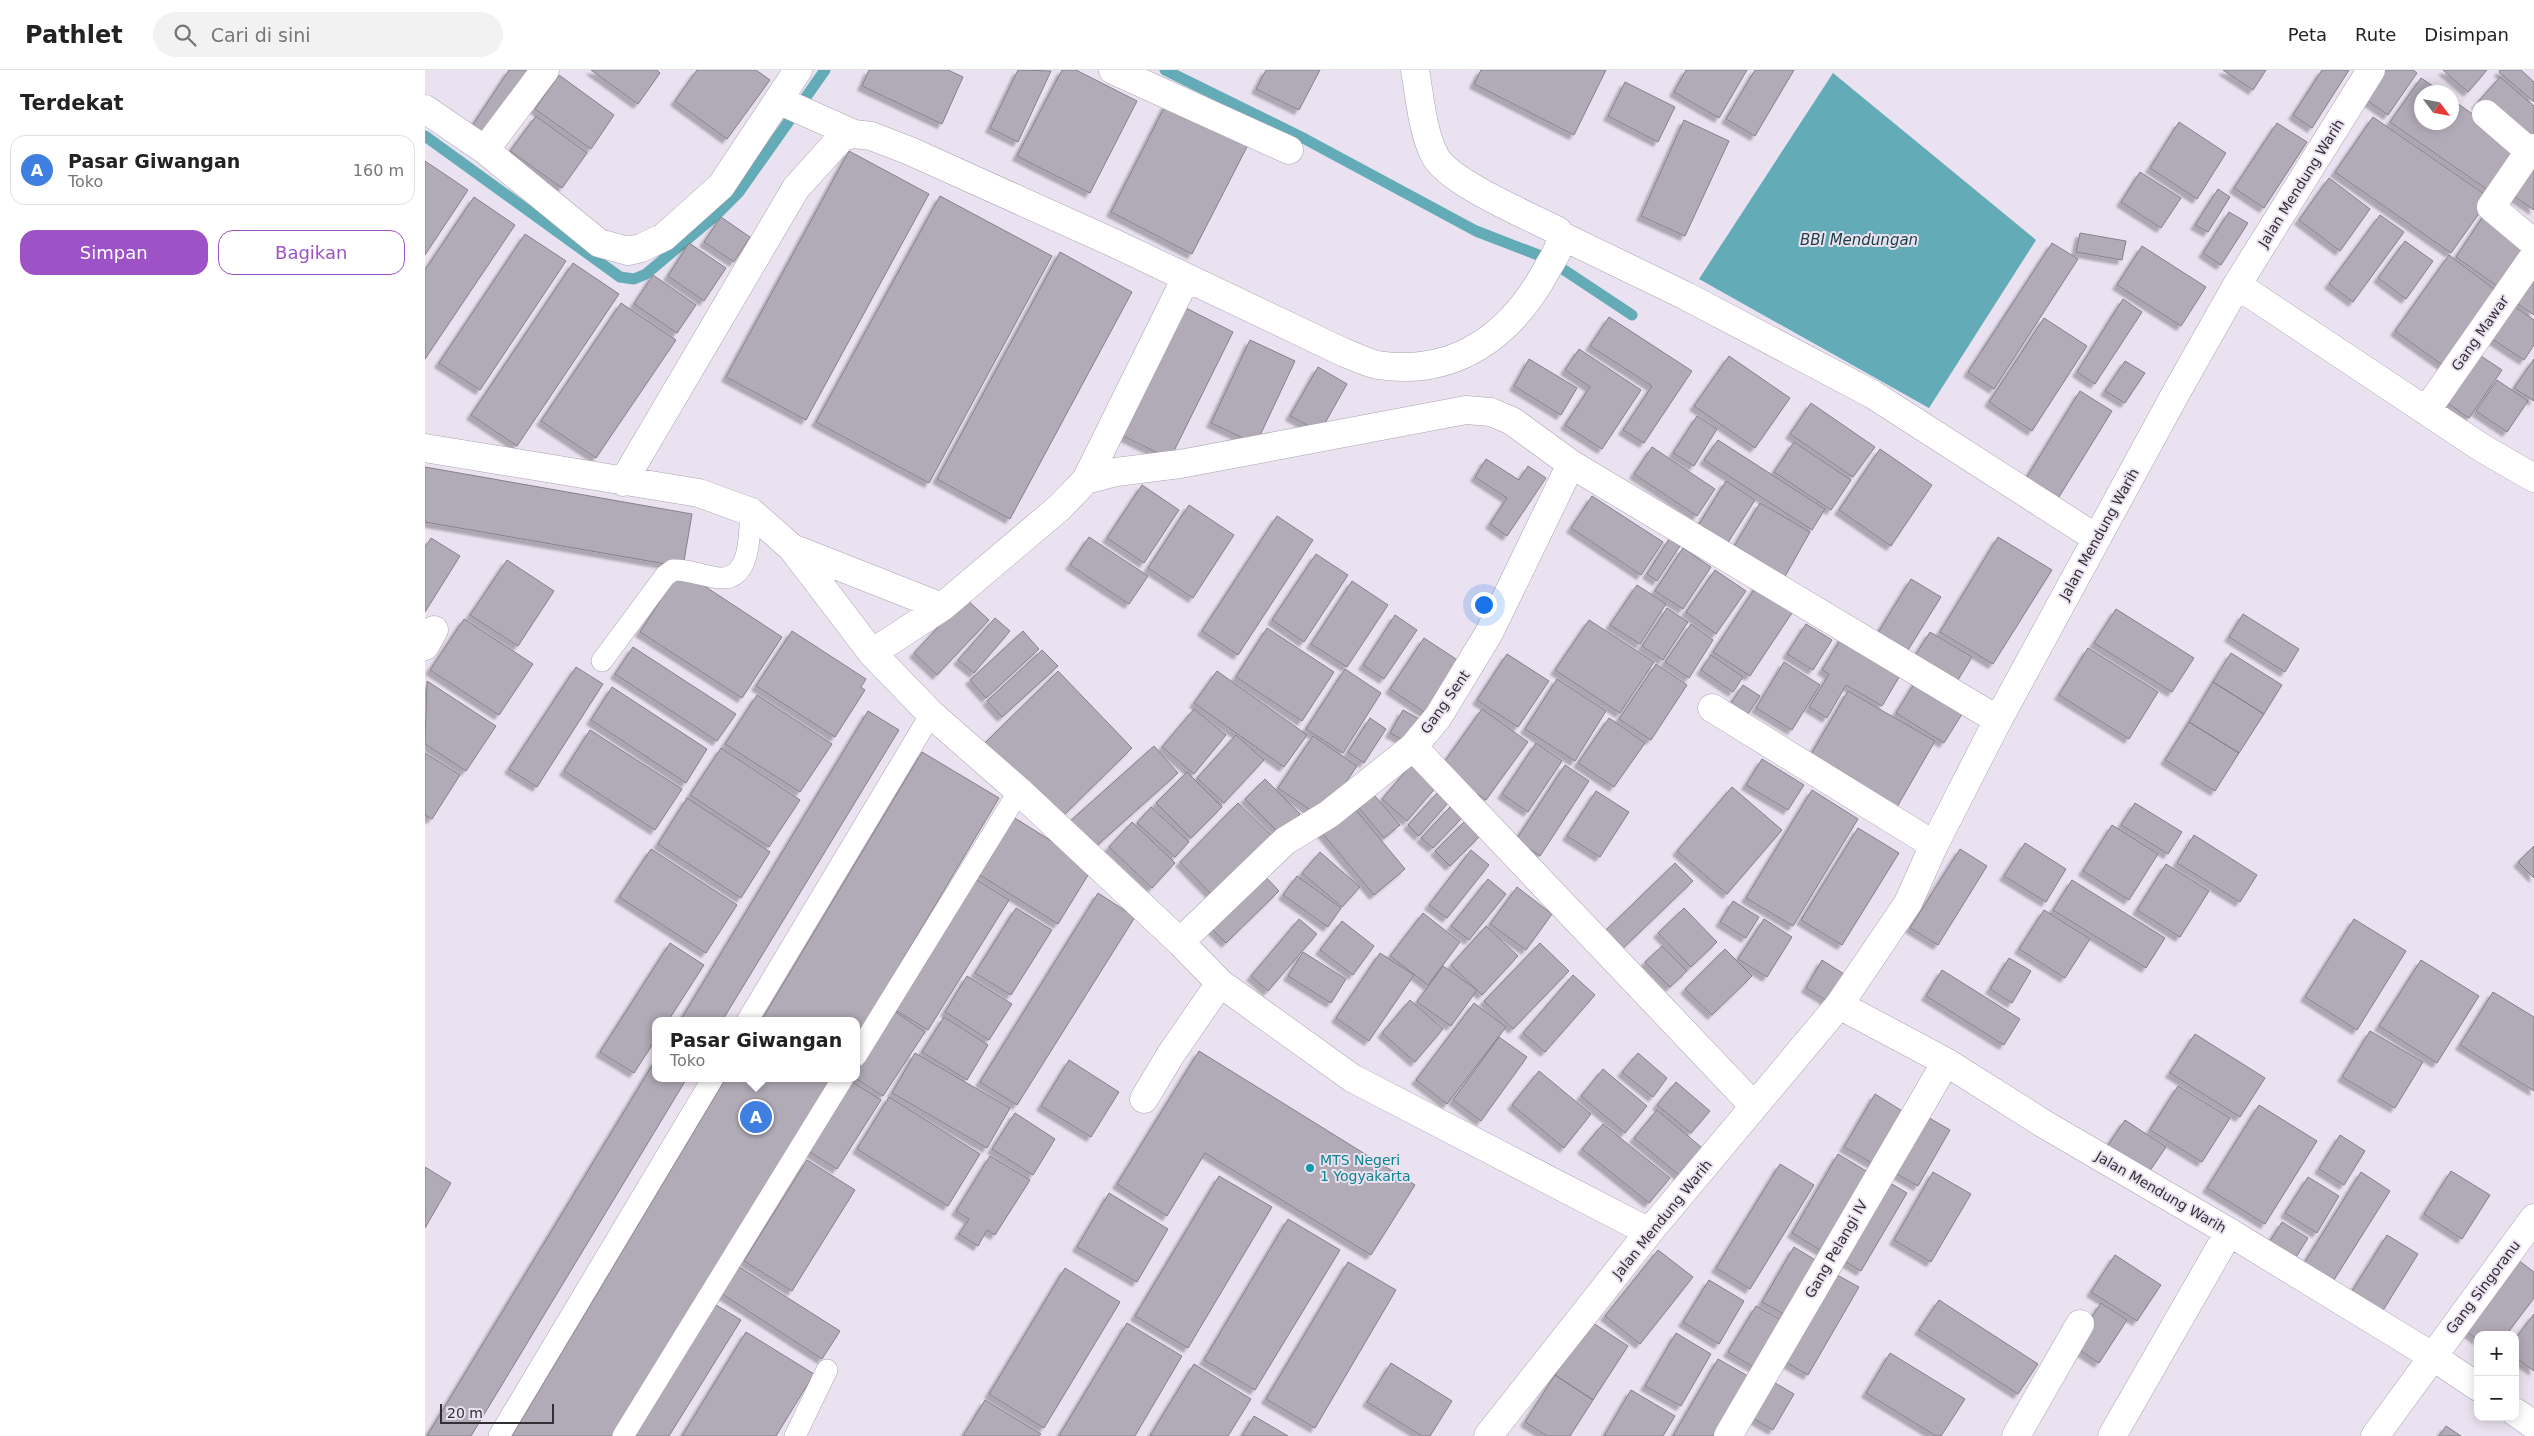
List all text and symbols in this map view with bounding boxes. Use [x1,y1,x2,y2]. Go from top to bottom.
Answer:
search box [153,12,503,57]
text: Pathlet [25,21,123,49]
icon: search [171,21,199,49]
text: Cari di sini [211,24,311,46]
text: Peta [2288,24,2327,45]
text: Rute [2355,24,2396,45]
text: Disimpan [2424,24,2509,45]
north arrow [2414,85,2459,130]
text: Terdekat [20,91,124,115]
street label: Jalan Mendung Warih [2254,116,2347,251]
text: Pasar Giwangan [68,150,240,172]
text: A [31,161,43,180]
text: 160 m [353,161,404,180]
text: Toko [68,172,103,191]
button: Simpan [20,230,208,275]
button: Bagikan [218,230,405,275]
water label: BBI Mendungan [1800,231,1918,249]
street label: Gang Mawar [2448,292,2512,374]
street label: Jalan Mendung Warih [2056,465,2142,604]
your location [1471,592,1497,618]
street label: Gang Sent [1417,667,1473,737]
popup [652,1017,860,1082]
text: Pasar Giwangan [670,1029,842,1051]
text: Toko [670,1051,705,1070]
pin: A [740,1098,772,1136]
street label: Jalan Mendung Warih [2092,1148,2229,1236]
place label: MTS Negeri 1 Yogyakarta [1320,1152,1411,1184]
street label: Jalan Mendung Warih [1609,1156,1715,1282]
marker: MTS Negeri 1 Yogyakarta [1304,1162,1316,1174]
street label: Gang Pelangi IV [1801,1197,1871,1301]
street label: Gang Singoranu [2443,1237,2523,1337]
map controls [2474,1331,2519,1421]
button: + [2474,1331,2519,1376]
button: − [2474,1376,2519,1421]
scale bar [440,1401,554,1424]
text: 20 m [447,1405,483,1421]

